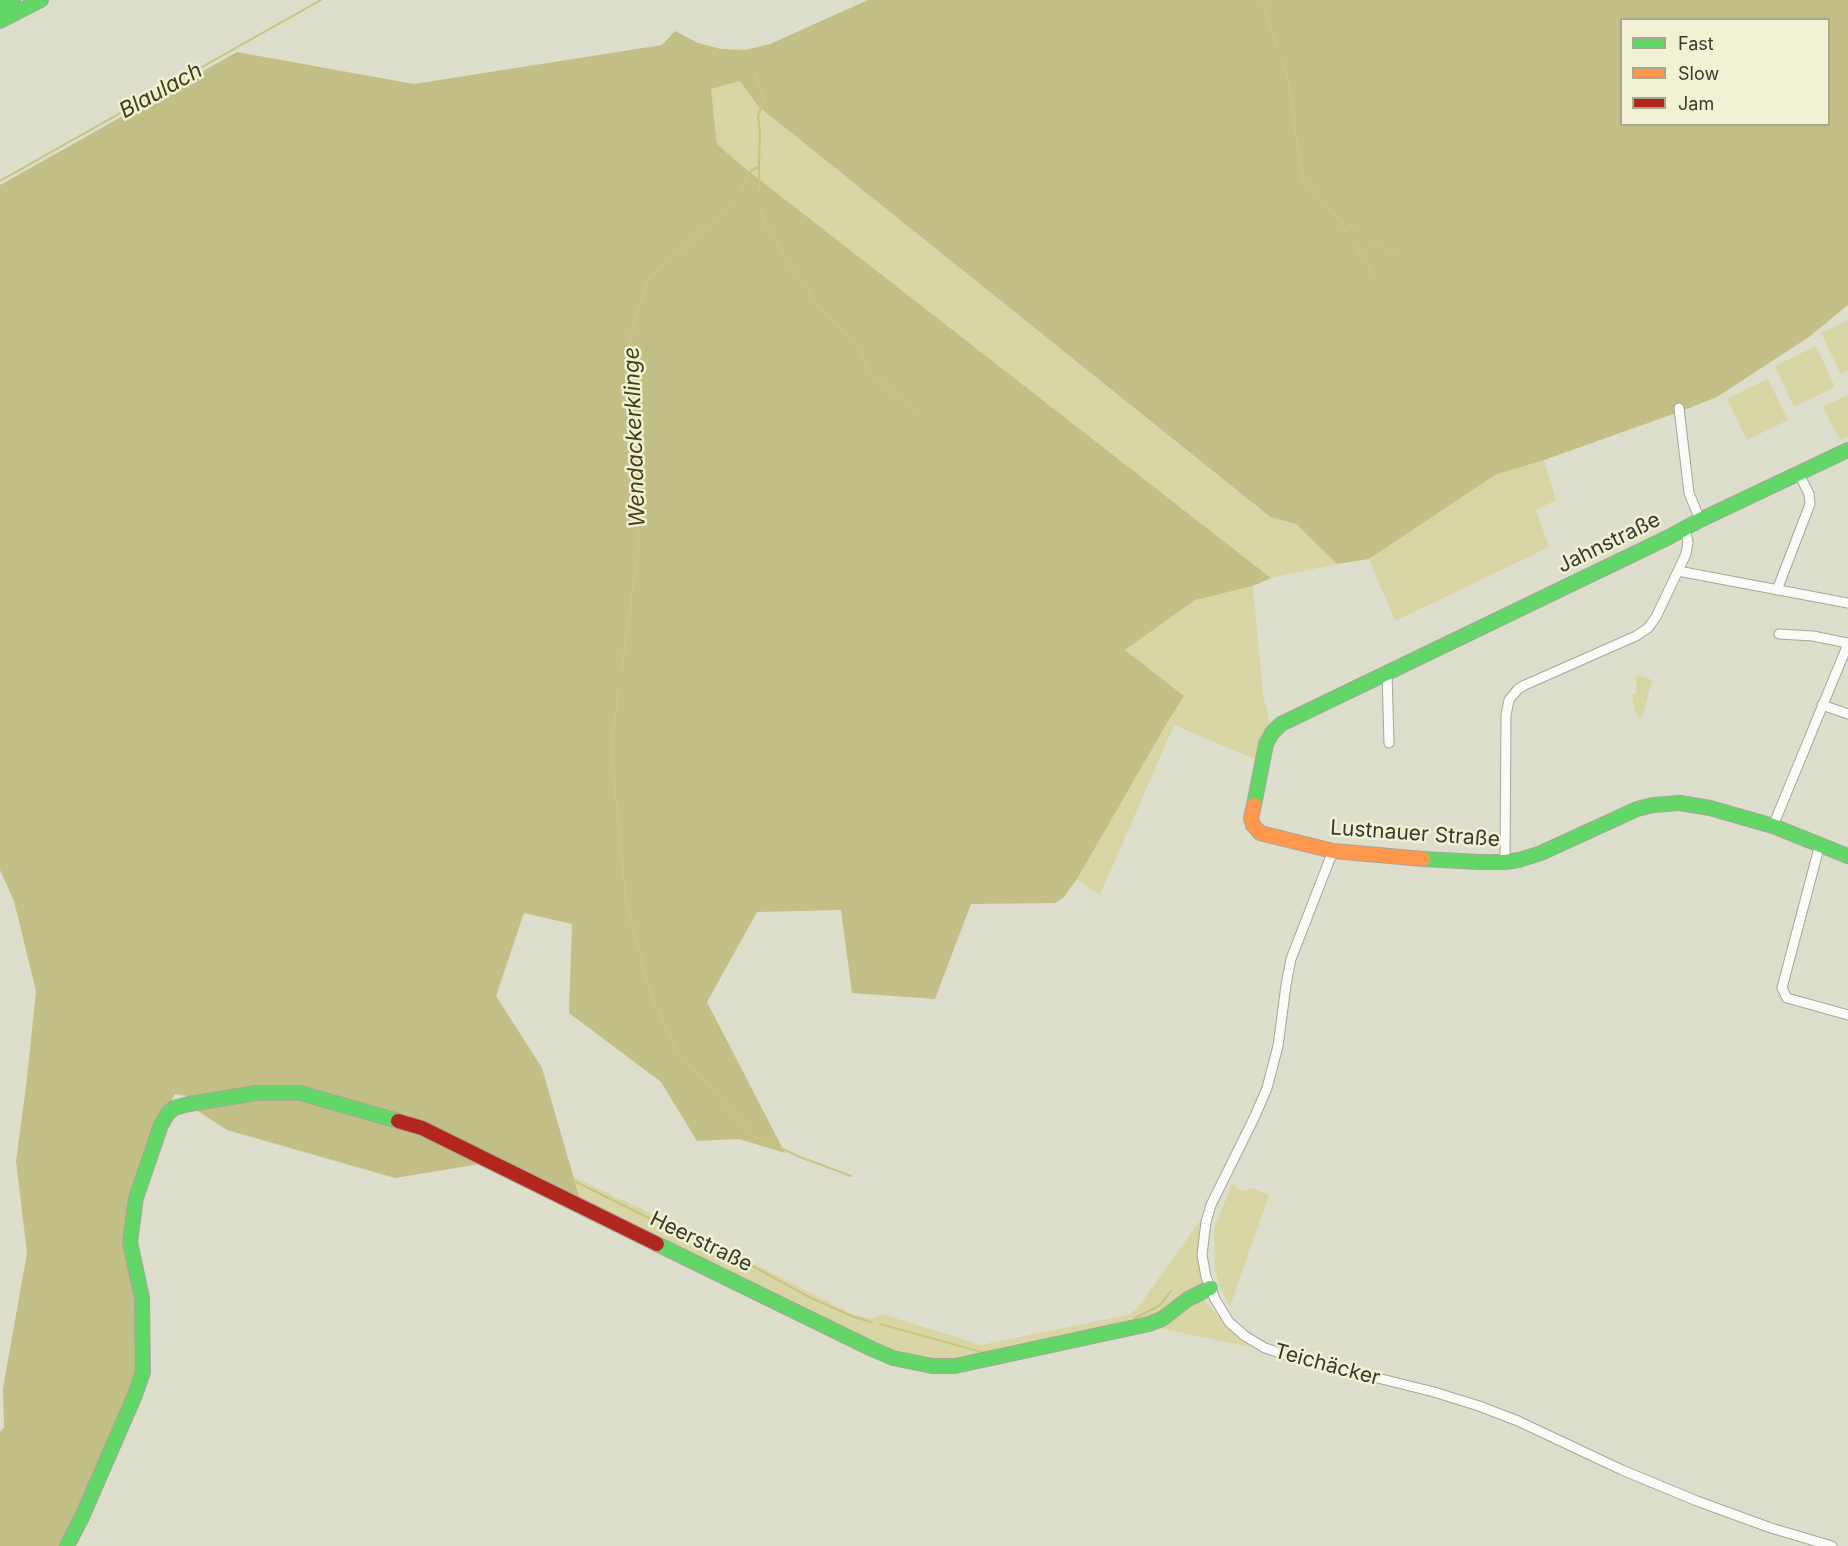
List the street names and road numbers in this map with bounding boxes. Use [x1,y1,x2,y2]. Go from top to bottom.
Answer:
street label: Jahnstraße [1553,507,1665,579]
street label: Lustnauer Straße [1329,815,1501,853]
street label: Heerstraße [646,1206,756,1278]
street label: Teichäcker [1271,1339,1383,1391]

